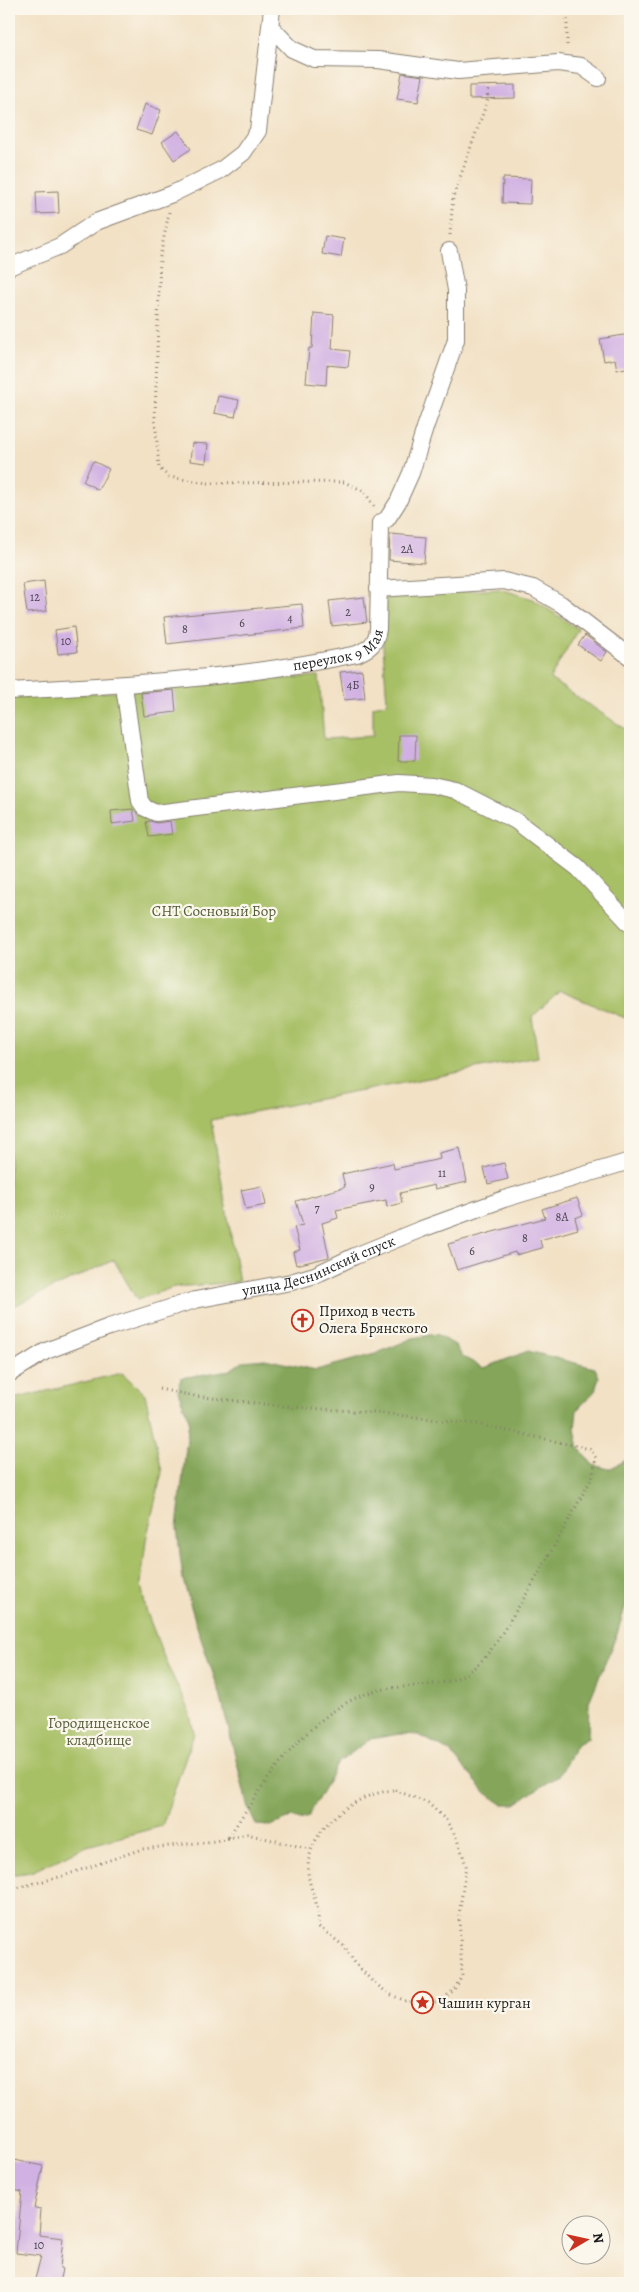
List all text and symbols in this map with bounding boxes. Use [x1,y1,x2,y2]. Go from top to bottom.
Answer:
house number: 2А [401,541,414,557]
house number: 12 [30,589,40,605]
house number: 2 [345,604,351,620]
house number: 4 [287,610,293,626]
house number: 6 [239,615,245,631]
house number: 8 [182,621,188,637]
street label: переулок 9 Мая [291,627,388,676]
house number: 10 [61,633,71,649]
house number: 4Б [347,677,359,693]
park label: СНТ Сосновый Бор [152,901,276,921]
house number: 11 [438,1165,446,1181]
house number: 9 [369,1179,375,1195]
house number: 7 [314,1200,320,1216]
house number: 8А [556,1209,569,1225]
house number: 8 [522,1230,528,1246]
street label: улица Деснинский спуск [240,1231,398,1301]
house number: 6 [469,1243,475,1259]
place label: Приход в честь Олега Брянского [319,1301,428,1338]
church icon: Приход в честь Олега Брянского [291,1308,315,1332]
park label: Городищенское кладбище [48,1713,150,1750]
place icon: Чашин курган [410,1991,434,2015]
place label: Чашин курган [438,1993,531,2013]
north arrow [562,2214,612,2264]
text: N [588,2232,609,2245]
house number: 10 [34,2237,44,2253]

